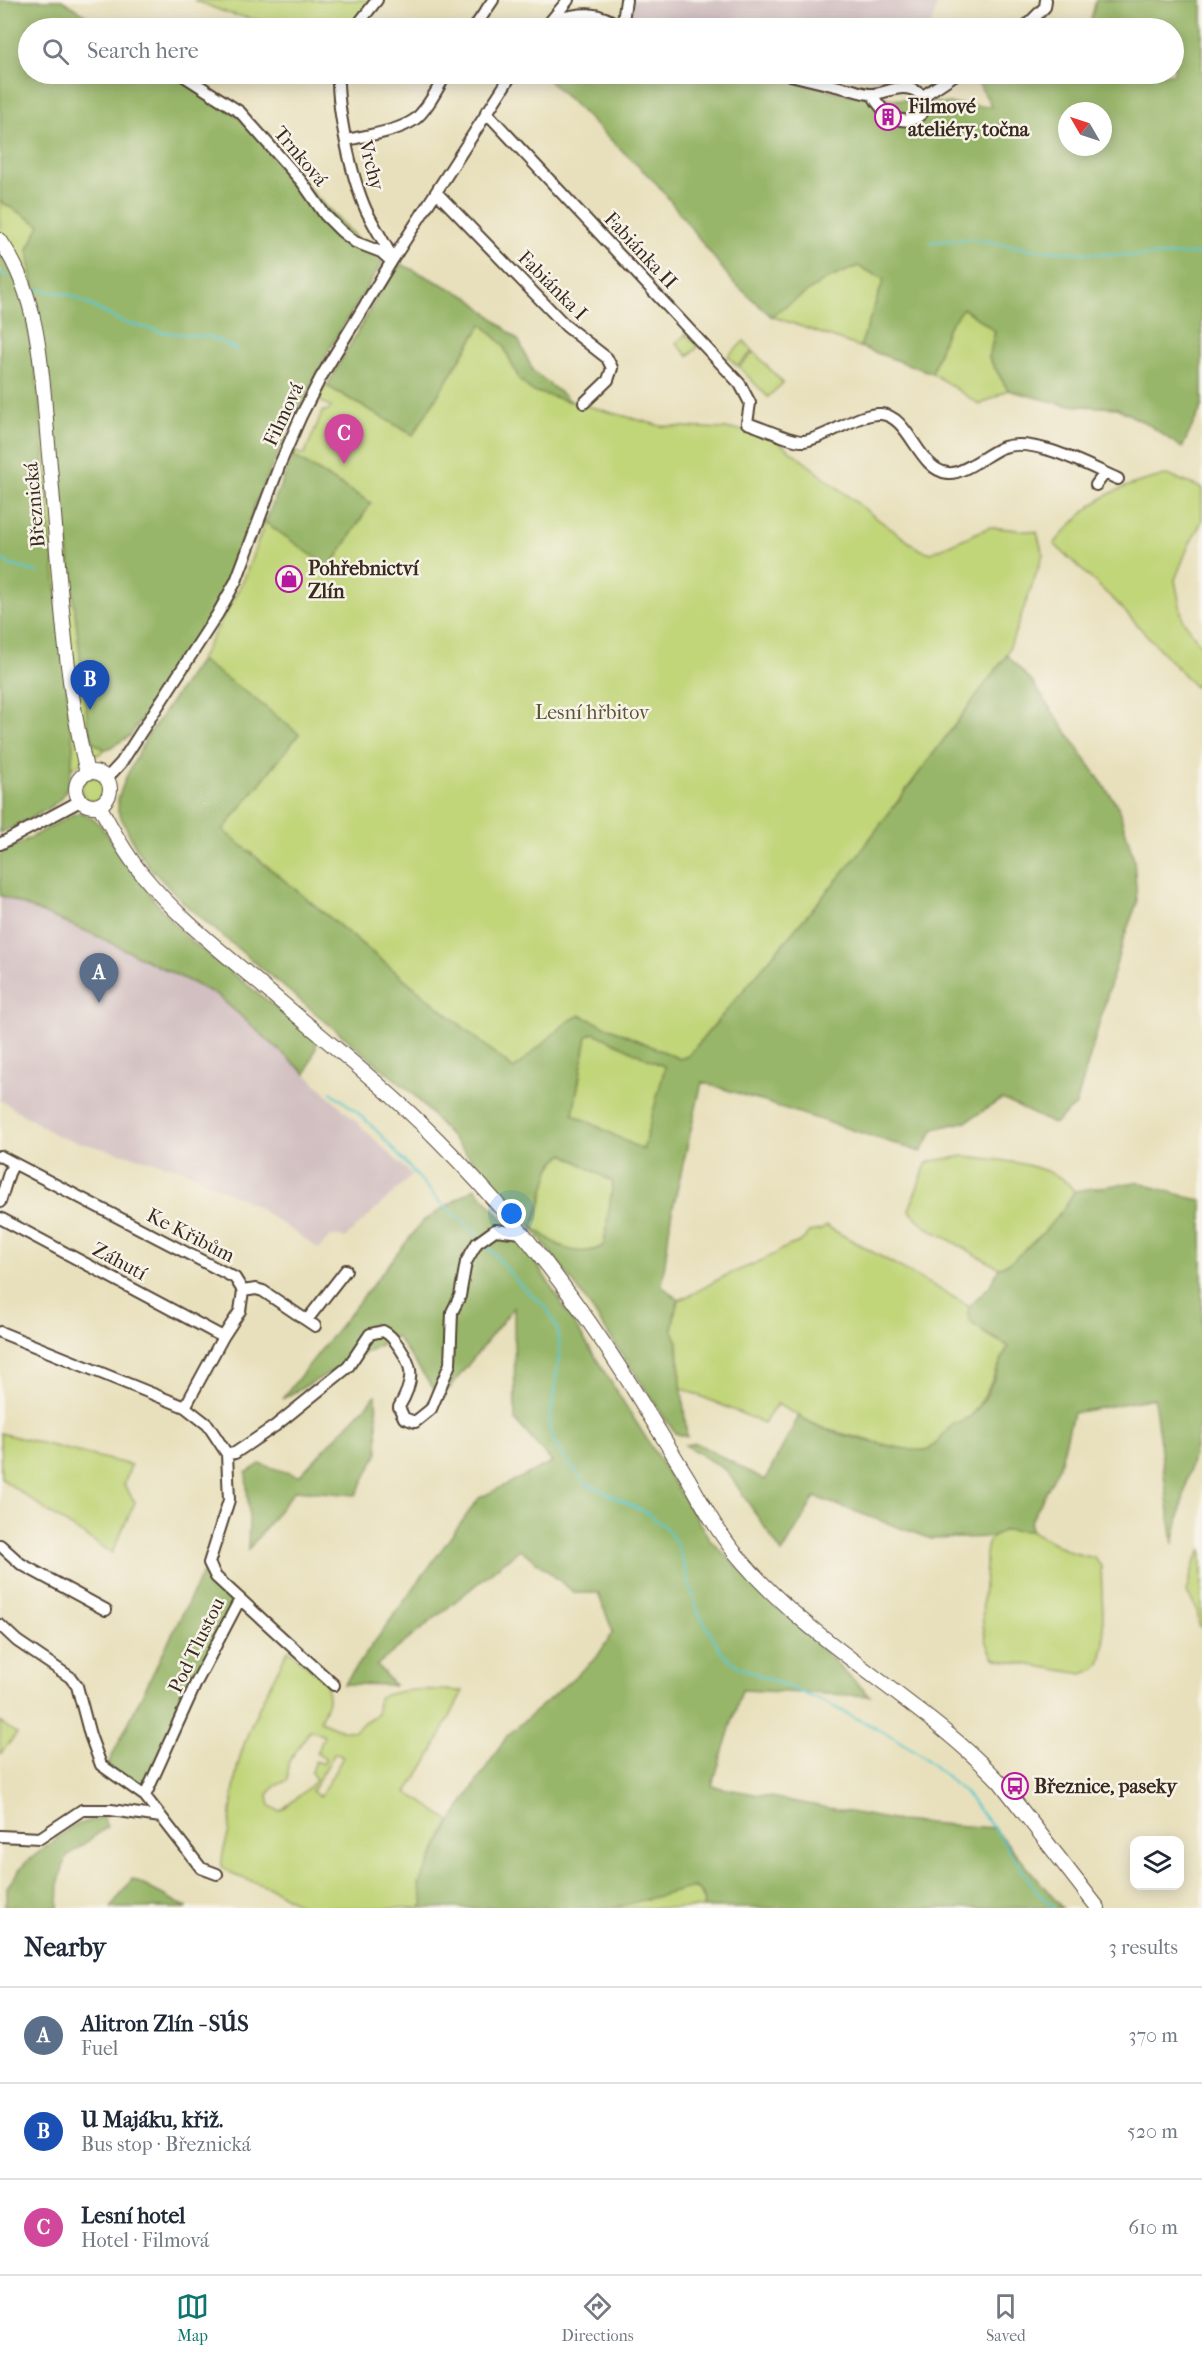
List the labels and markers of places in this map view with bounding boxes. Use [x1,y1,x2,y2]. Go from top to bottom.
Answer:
place label: Filmové ateliéry, točna [907,95,1030,141]
building icon: Filmové ateliéry, točna [873,102,903,132]
pin: C [324,414,364,464]
place label: Pohřebnictví Zlín [308,557,420,603]
shop icon: Pohřebnictví Zlín [274,564,304,594]
pin: B [70,660,110,710]
pin: A [80,954,118,1003]
bus stop icon: Březnice, paseky [1000,1771,1030,1801]
place label: Březnice, paseky [1034,1775,1178,1798]

